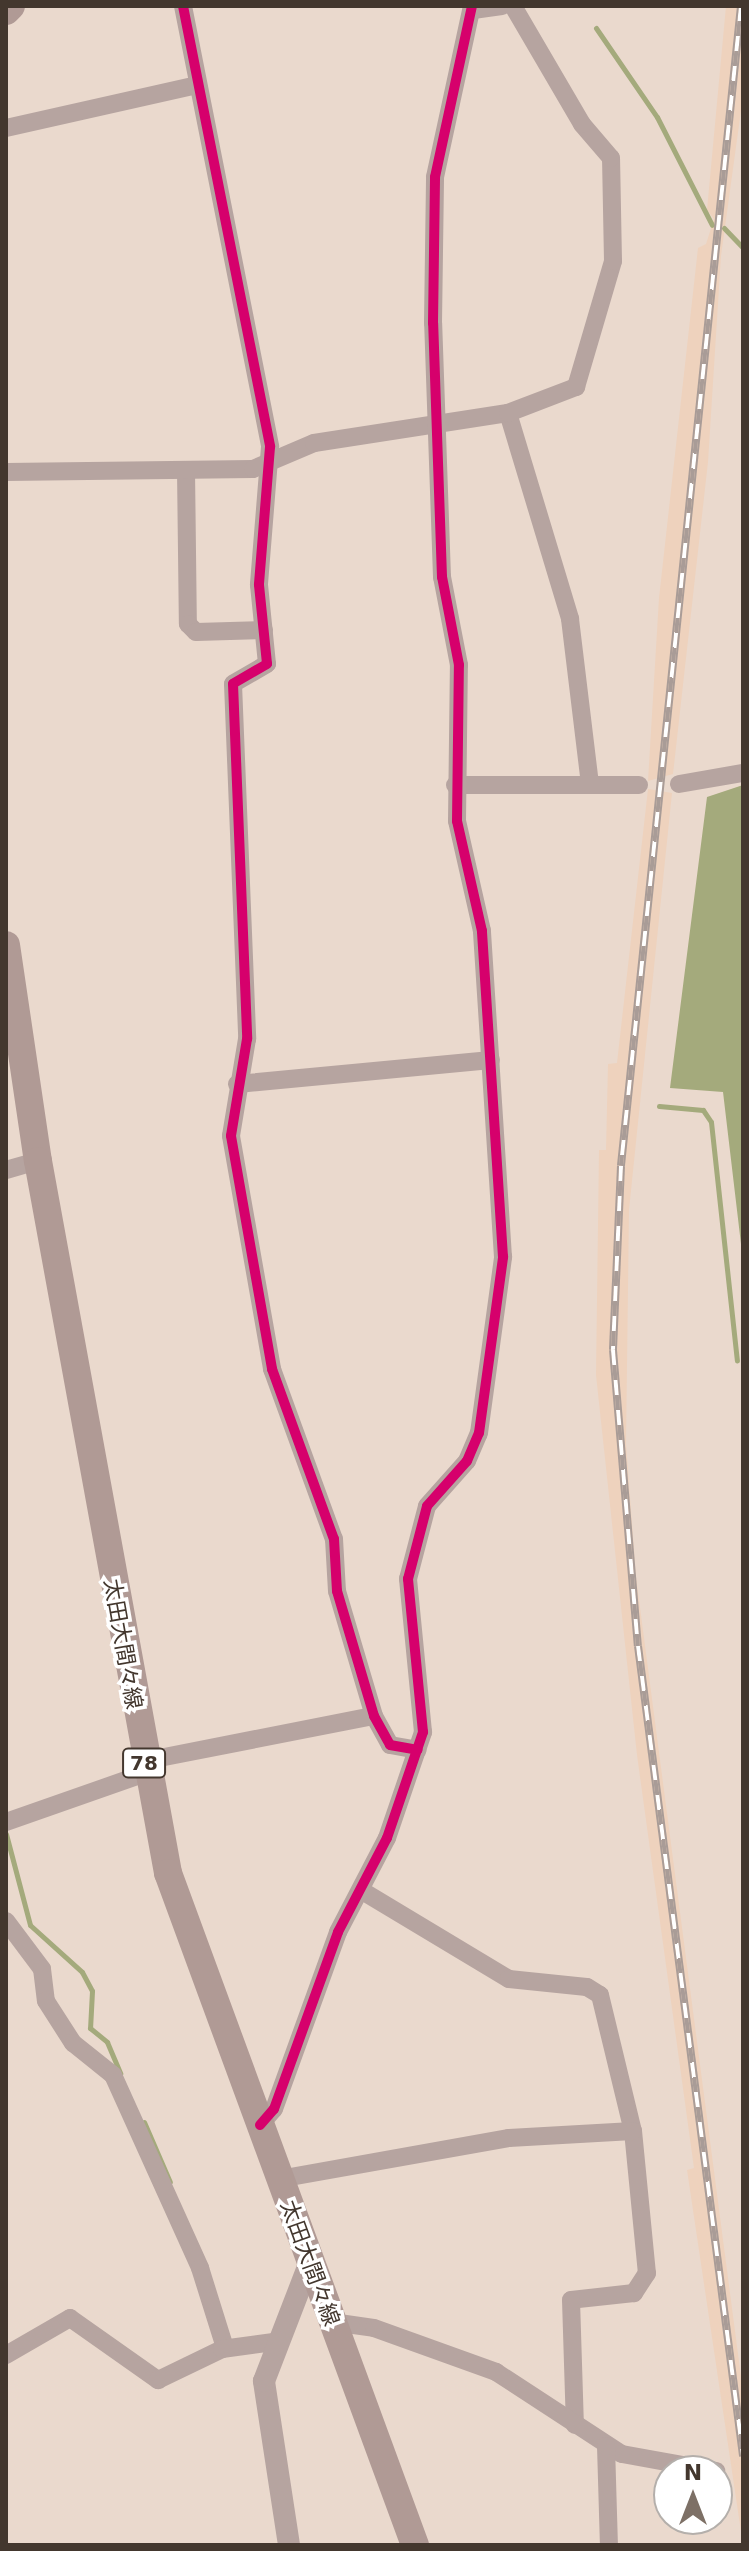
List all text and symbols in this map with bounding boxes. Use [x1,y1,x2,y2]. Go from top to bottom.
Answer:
street label: 太田大間々線 [99,1577,147,1711]
road number: 78 [122,1747,166,1779]
street label: 太田大間々線 [275,2196,345,2330]
north arrow [653,2455,733,2535]
text: N [684,2460,702,2485]

